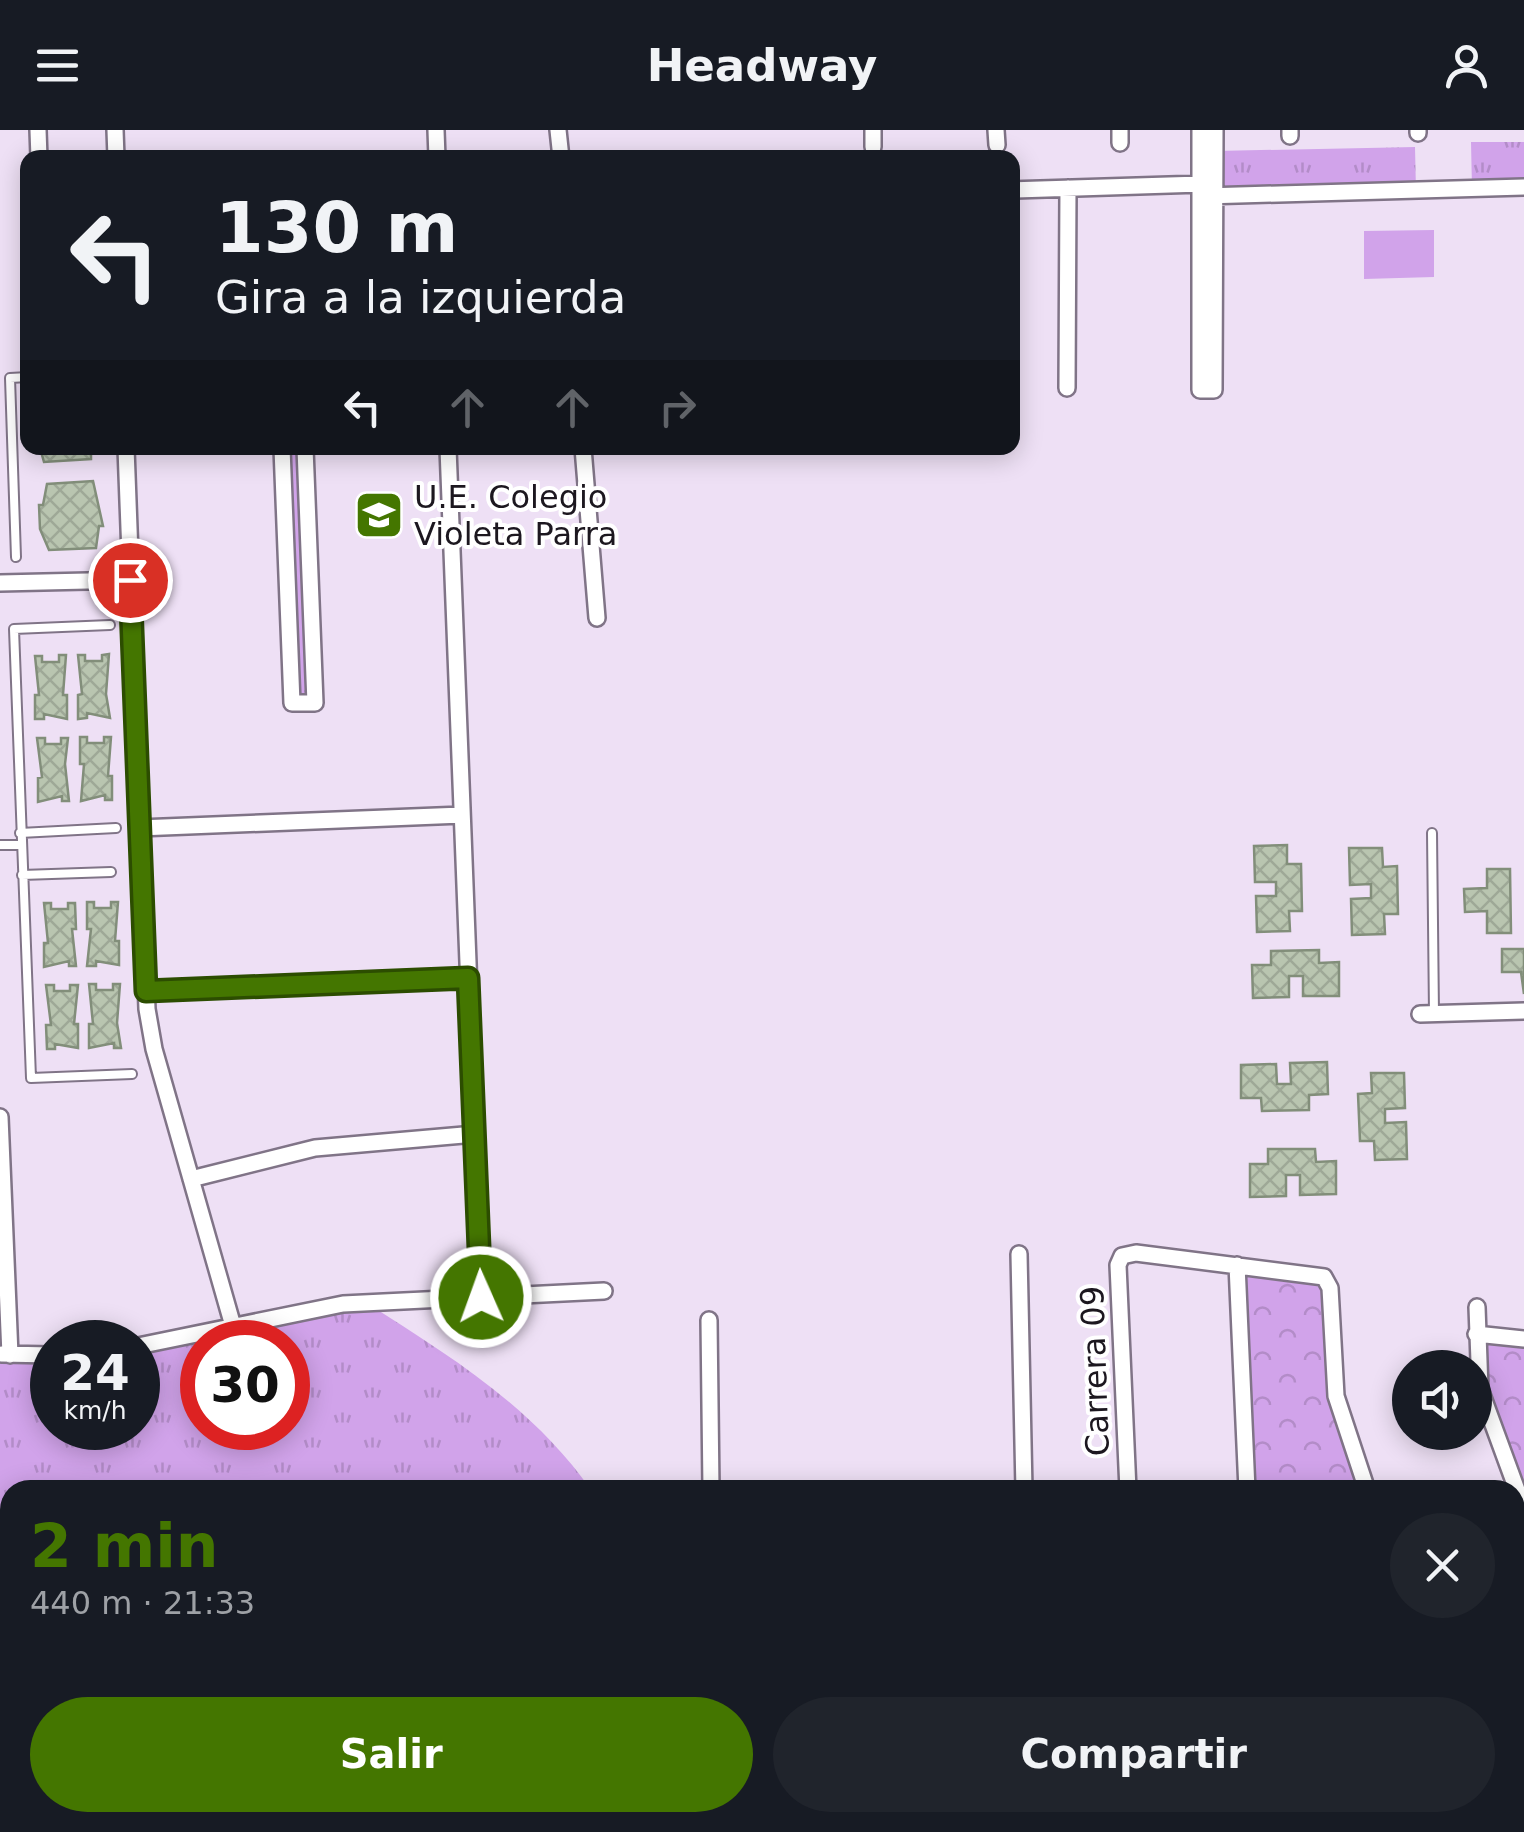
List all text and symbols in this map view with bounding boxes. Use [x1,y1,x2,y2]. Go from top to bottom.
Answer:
icon: menu [30,38,85,93]
icon: person [1439,38,1494,93]
text: Headway [647,39,877,92]
text: 130 m [215,187,458,269]
icon: left [50,190,180,320]
text: Gira a la izquierda [215,271,626,324]
icon: left [335,380,390,435]
icon: ahead [440,380,495,435]
icon: ahead [545,380,600,435]
icon: right [650,380,705,435]
place label: U.E. Colegio Violeta Parra [414,478,617,553]
school or university icon: U.E. Colegio Violeta Parra [353,489,405,541]
pin [88,538,173,623]
icon: arrive [103,553,158,608]
position arrow [429,1245,533,1349]
street label: Carrera 09 [1073,1285,1117,1457]
speed limit sign: 30 [180,1320,310,1450]
text: 24 [60,1344,130,1402]
map controls [1392,1350,1492,1450]
button: sound [1392,1350,1492,1450]
text: km/h [63,1396,127,1425]
text: 2 min [30,1511,218,1581]
button: close [1390,1513,1495,1618]
text: 440 m · 21:33 [30,1584,255,1622]
button: Salir [30,1697,753,1812]
button: Compartir [773,1697,1495,1812]

